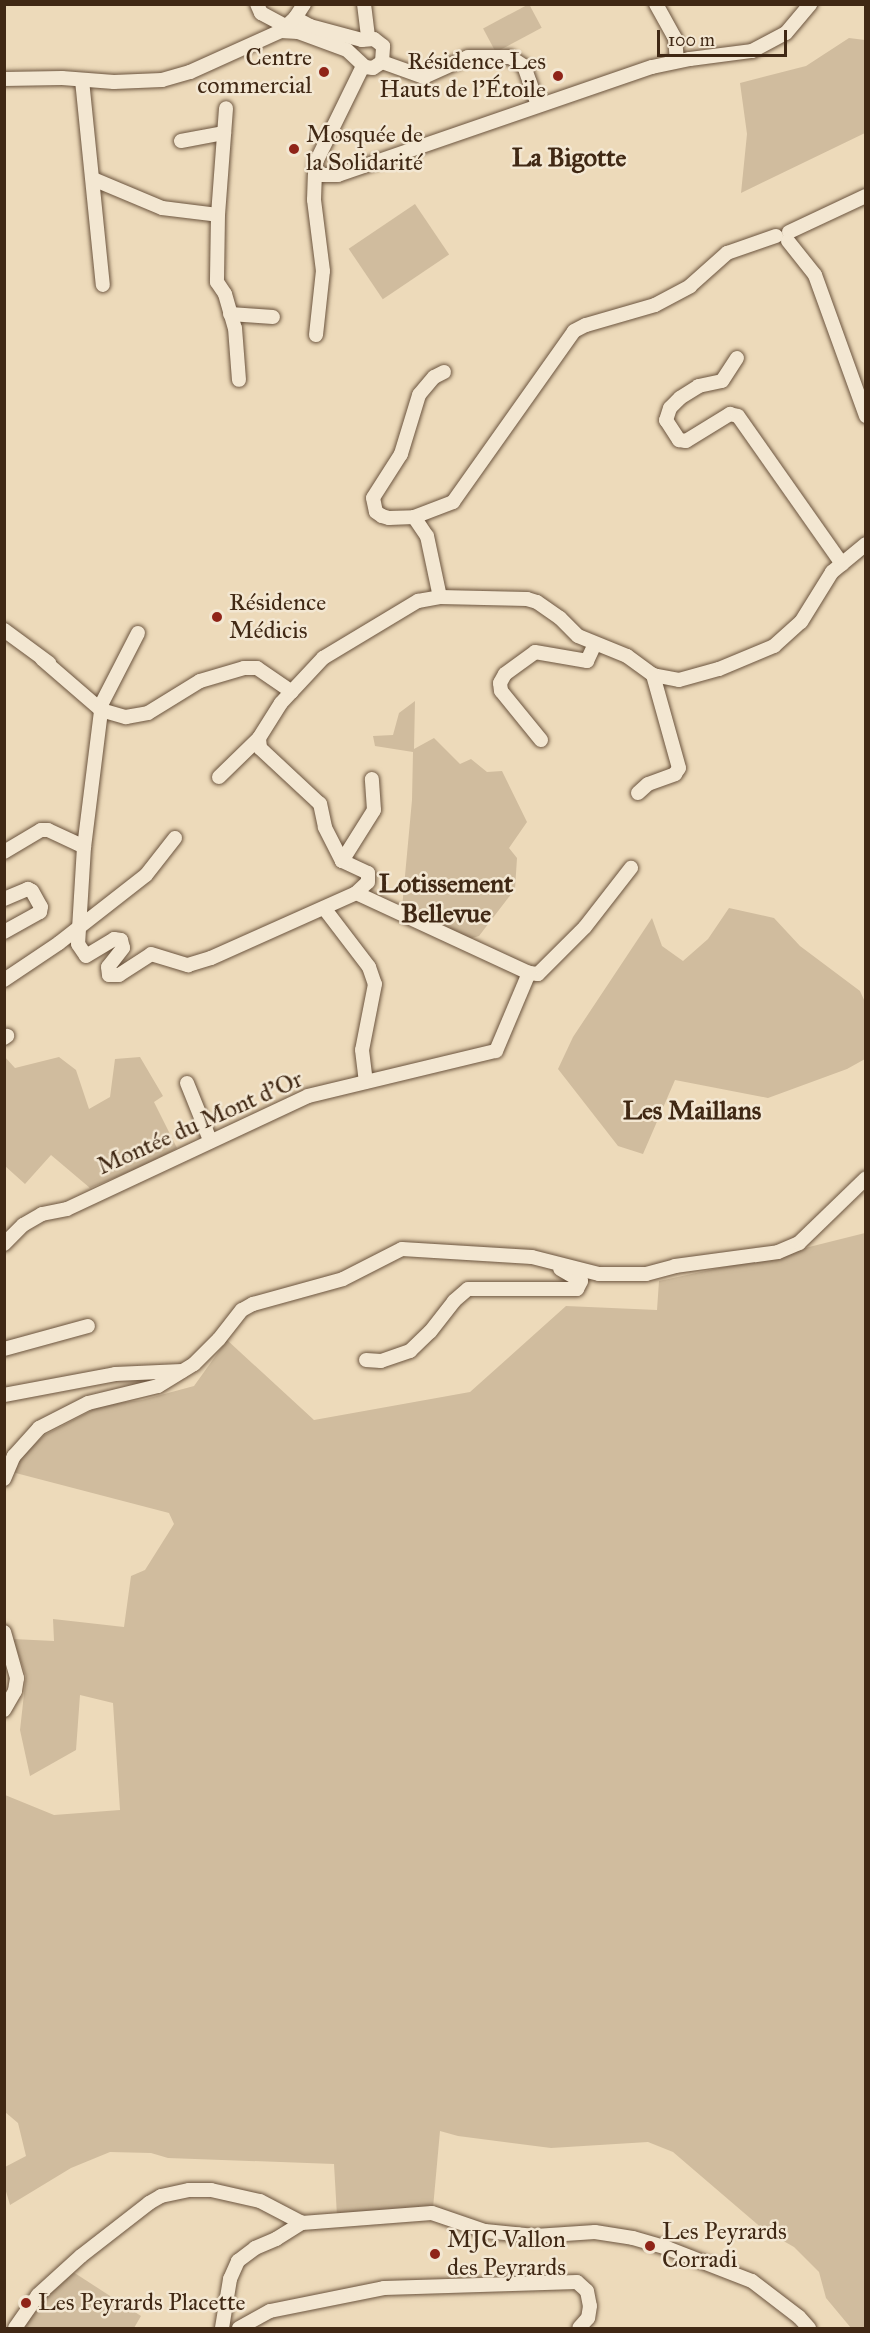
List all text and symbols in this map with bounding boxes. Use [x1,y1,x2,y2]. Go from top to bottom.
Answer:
scale bar [660,18,790,56]
text: 100 m [668,29,715,51]
place label: Centre commercial [197,44,312,100]
place label: Résidence Les Hauts de l'Étoile [379,48,546,104]
marker: Centre commercial [317,65,331,79]
marker: Résidence Les Hauts de l'Étoile [551,69,565,83]
place label: Mosquée de la Solidarité [306,121,423,177]
marker: Mosquée de la Solidarité [287,142,301,156]
district label: La Bigotte [512,142,626,174]
place label: Résidence Médicis [229,589,326,645]
marker: Résidence Médicis [210,610,224,624]
district label: Lotissement Bellevue [379,868,513,930]
street label: Montée du Mont d'Or [93,1065,307,1181]
district label: Les Maillans [623,1095,761,1127]
place label: Les Peyrards Corradi [662,2218,787,2274]
place label: MJC Vallon des Peyrards [447,2226,566,2282]
marker: Les Peyrards Corradi [643,2239,657,2253]
marker: MJC Vallon des Peyrards [428,2247,442,2261]
place label: Les Peyrards Placette [38,2289,245,2317]
marker: Les Peyrards Placette [19,2296,33,2310]

